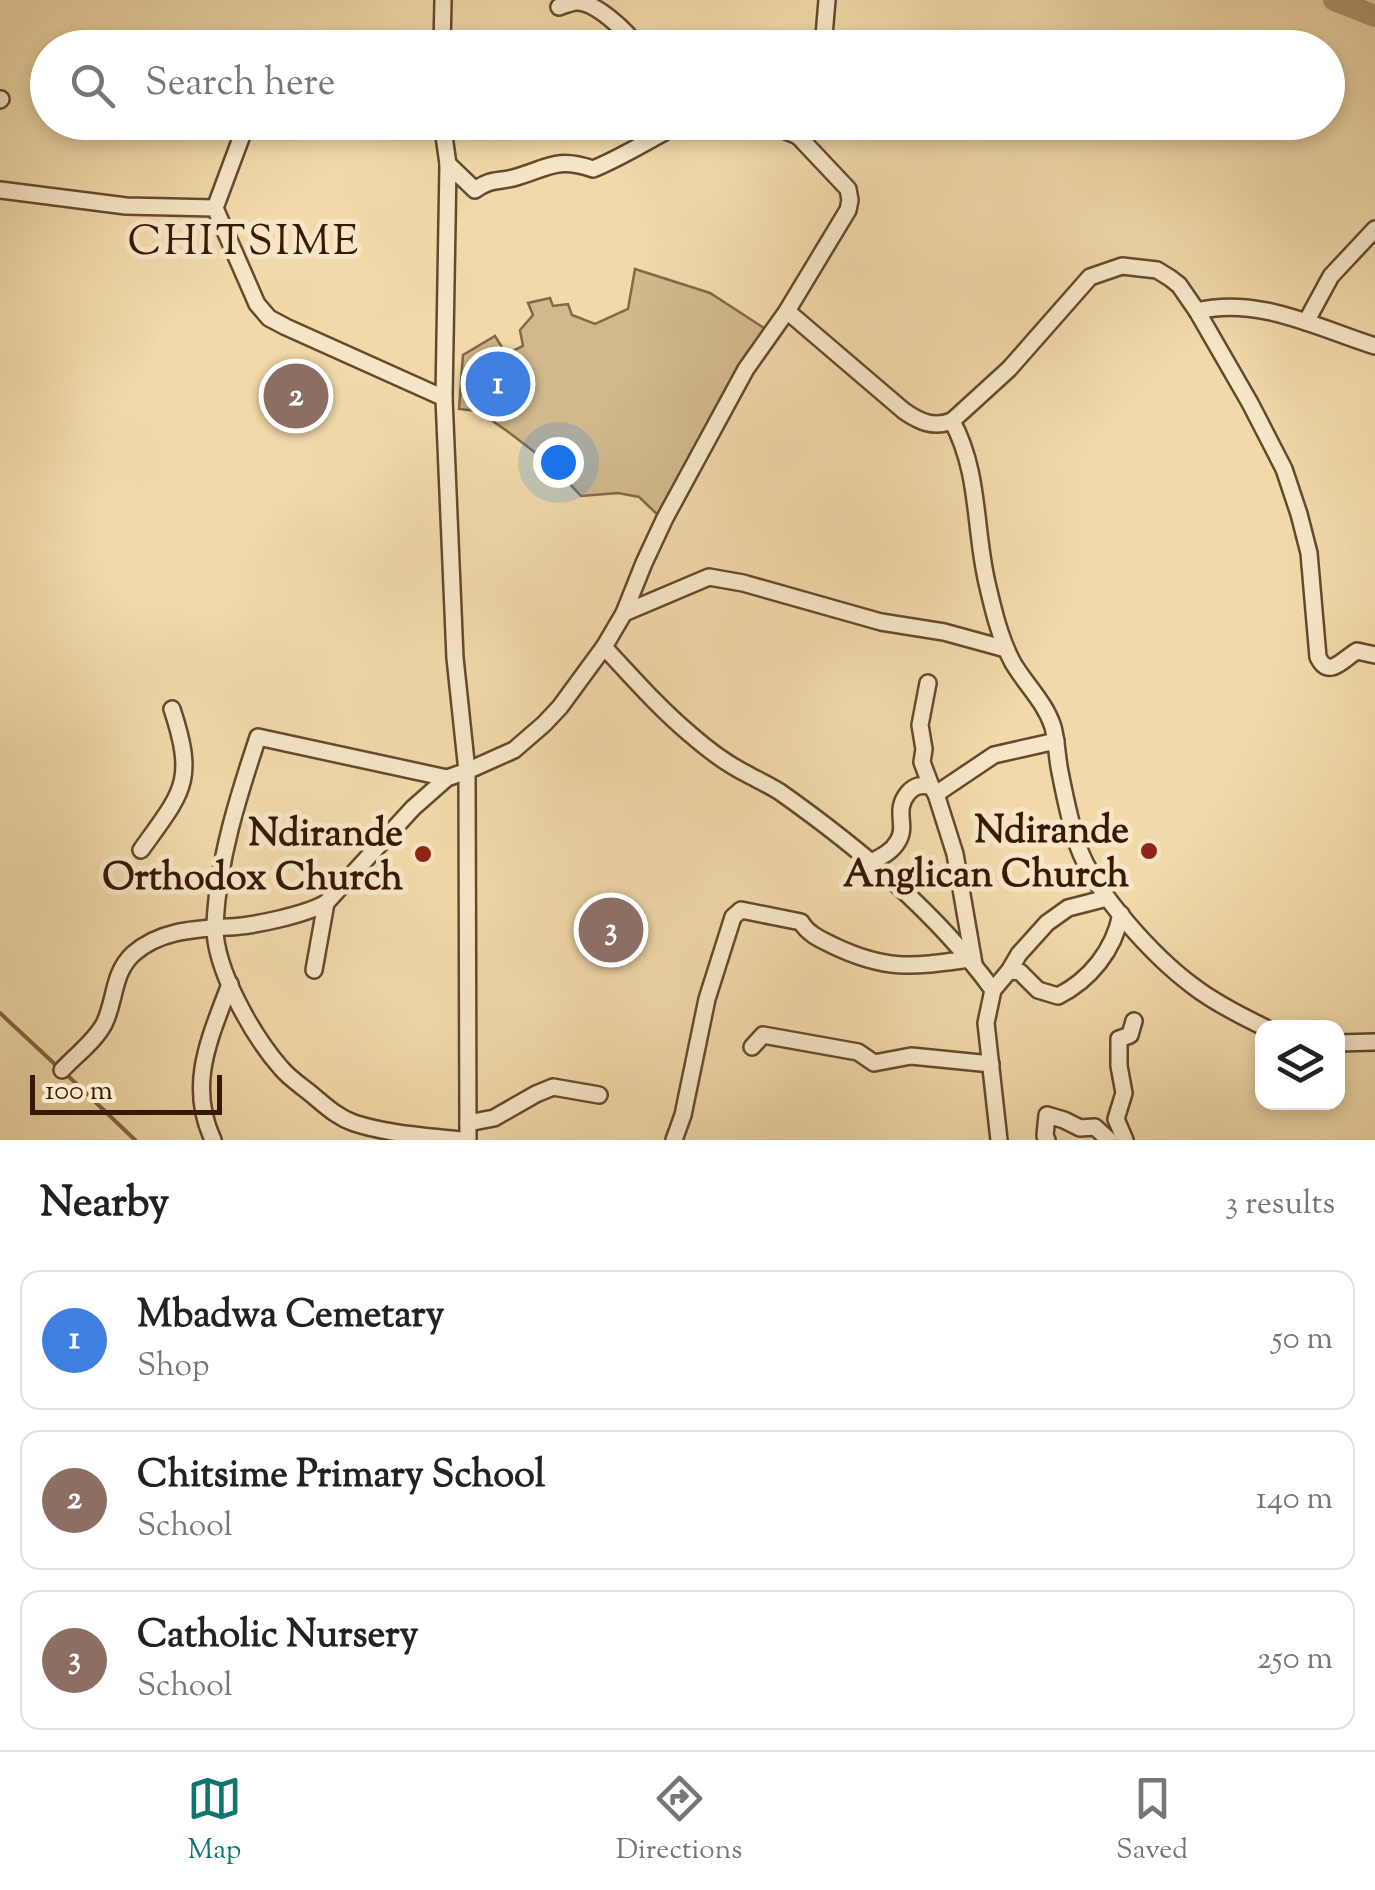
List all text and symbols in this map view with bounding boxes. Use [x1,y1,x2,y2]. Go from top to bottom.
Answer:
search box [30,30,1345,140]
icon: search [65,58,120,113]
text: Search here [145,58,336,112]
district label: CHITSIME [127,214,361,274]
pin: 1 [466,346,530,422]
pin: 2 [264,358,328,434]
your location [533,437,584,488]
place label: Ndirande Anglican Church [843,806,1130,904]
place label: Ndirande Orthodox Church [102,809,404,907]
marker: Ndirande Anglican Church [1138,840,1160,862]
marker: Ndirande Orthodox Church [412,843,434,865]
pin: 3 [578,892,644,968]
map controls [1255,1020,1345,1110]
button: layers [1255,1020,1345,1110]
scale bar [30,1070,222,1114]
text: 100 m [45,1072,113,1112]
text: Nearby [40,1175,169,1235]
text: 3 results [1225,1182,1335,1228]
text: Mbadwa Cemetary [137,1290,444,1344]
text: 1 [69,1317,80,1363]
text: 50 m [1272,1317,1333,1363]
text: Shop [137,1344,209,1390]
text: Chitsime Primary School [137,1450,545,1504]
text: 2 [67,1477,82,1523]
text: 140 m [1256,1477,1333,1523]
text: School [137,1504,233,1550]
text: Catholic Nursery [137,1610,418,1664]
text: 3 [68,1637,81,1683]
text: 250 m [1257,1637,1333,1683]
text: School [137,1664,233,1710]
tab: Map [187,1771,242,1871]
tab: Directions [616,1771,742,1871]
tab: Saved [1116,1771,1188,1871]

